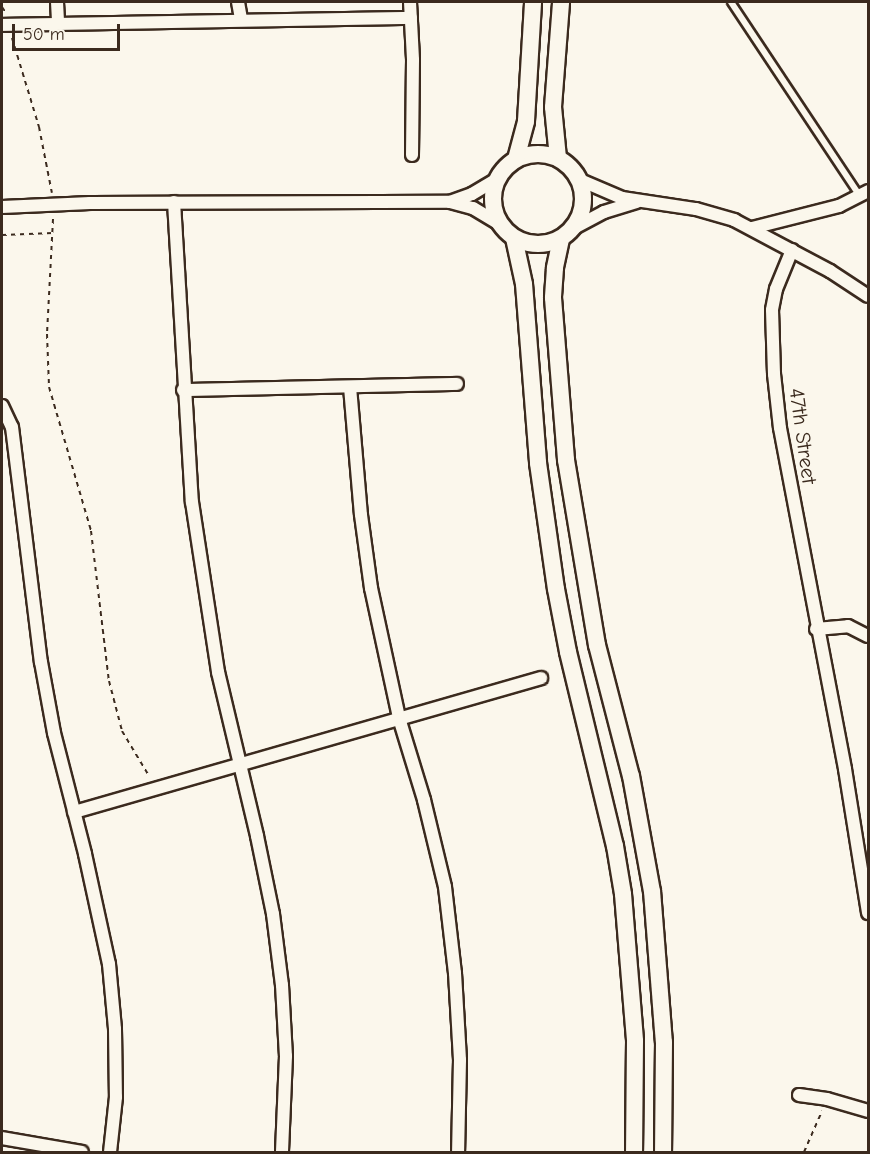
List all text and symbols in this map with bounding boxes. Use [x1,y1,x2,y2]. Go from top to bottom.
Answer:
scale bar [15,12,123,50]
text: 50 m [23,24,65,45]
street label: 47th Street [784,386,822,486]

